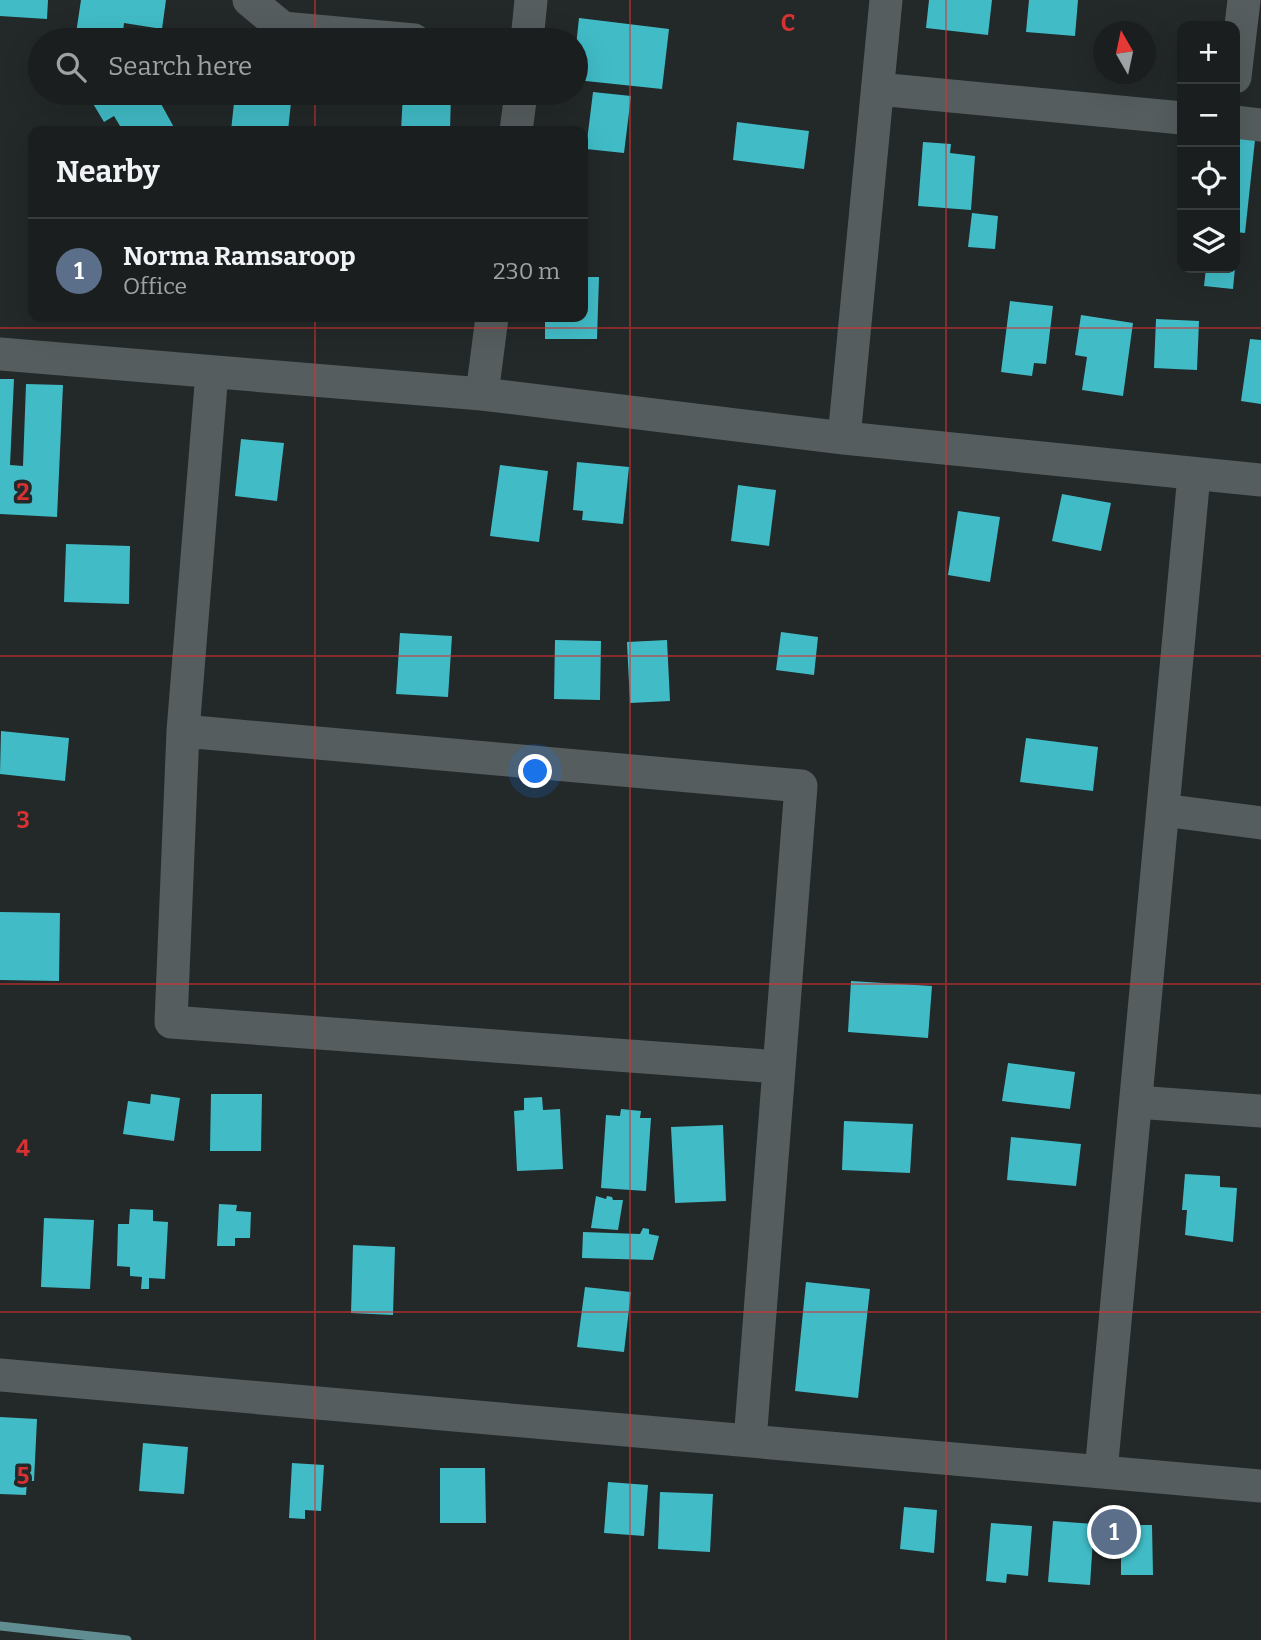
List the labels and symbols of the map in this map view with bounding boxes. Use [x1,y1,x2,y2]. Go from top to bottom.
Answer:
text: C [781,9,795,37]
north arrow [1093,21,1156,84]
text: 2 [17,478,30,506]
your location [518,754,552,788]
text: 3 [16,806,30,834]
text: 4 [16,1134,30,1162]
text: 5 [17,1462,29,1490]
pin: 1 [1091,1506,1137,1558]

